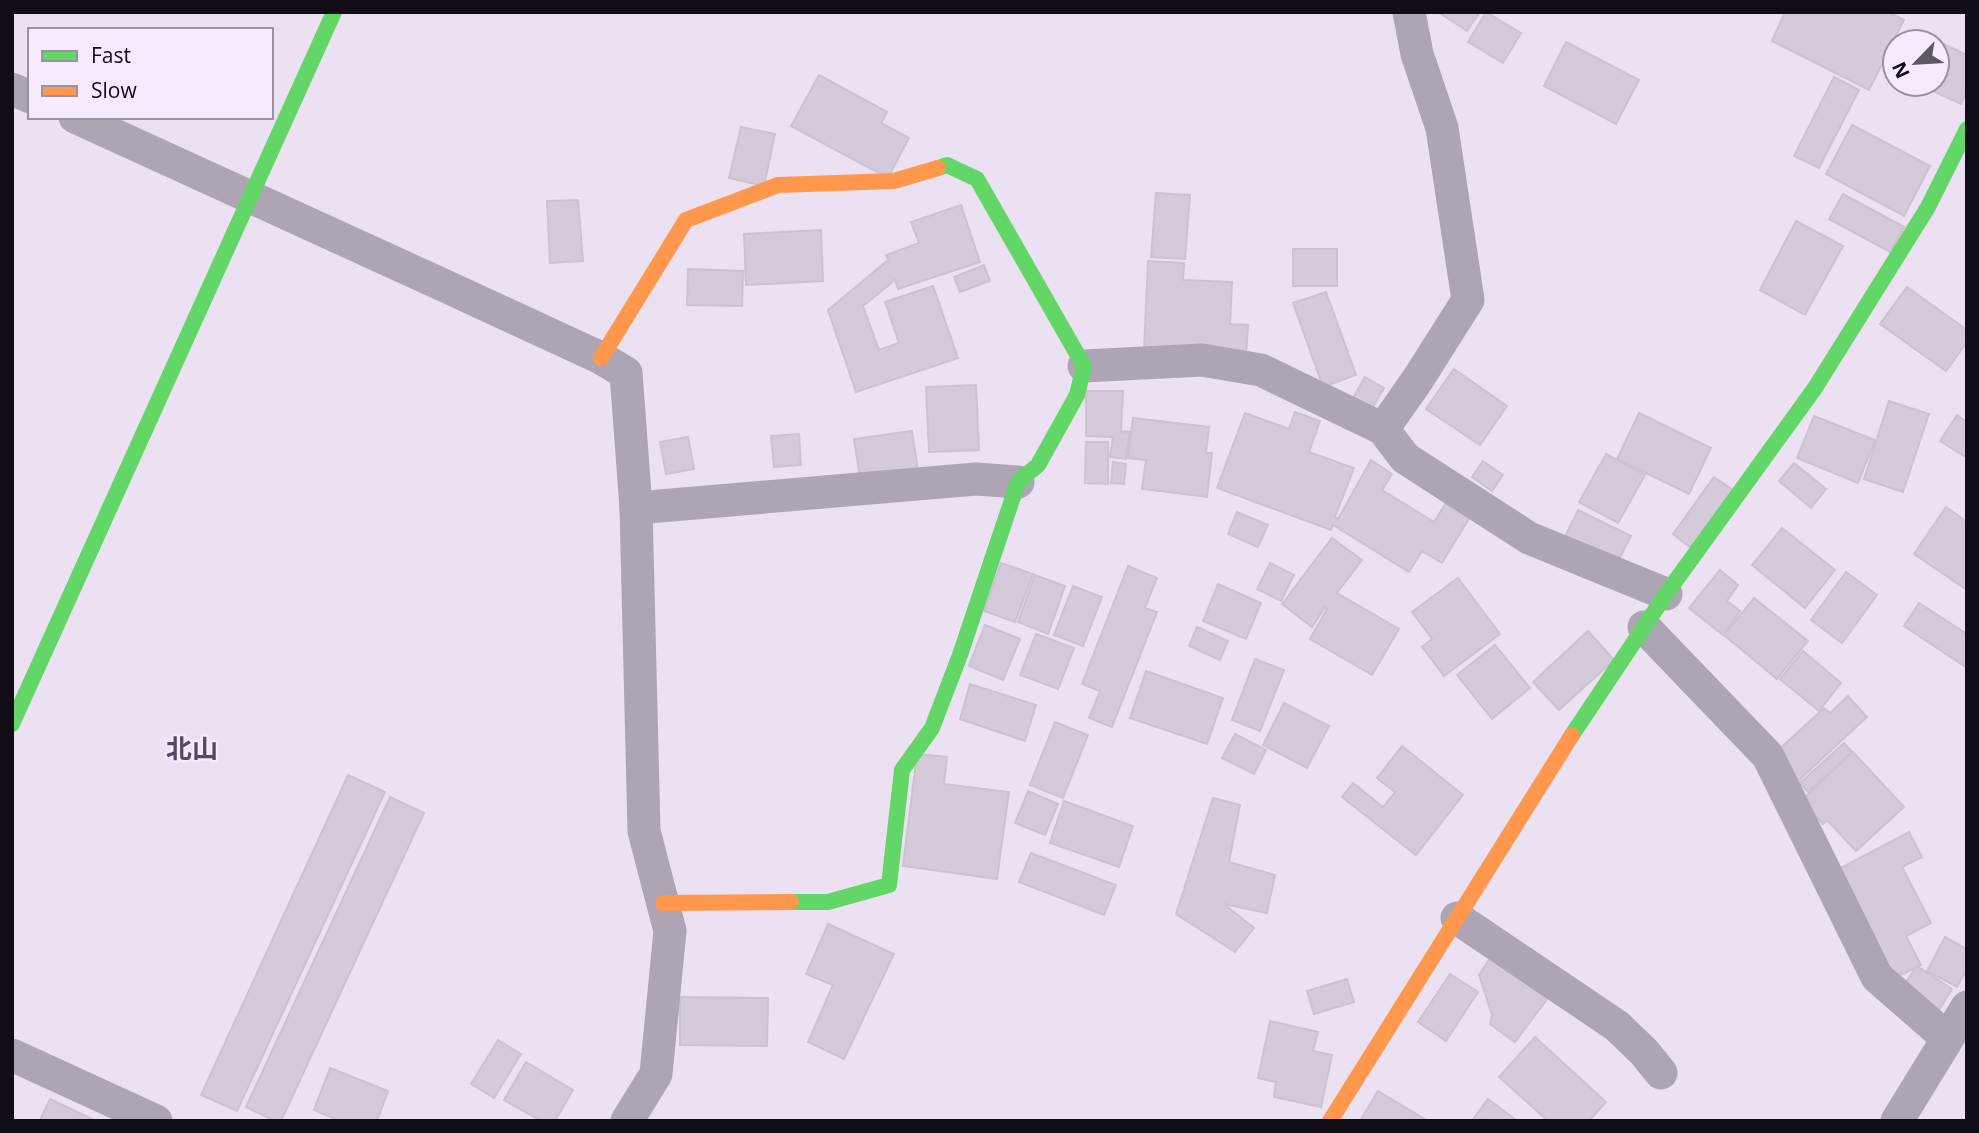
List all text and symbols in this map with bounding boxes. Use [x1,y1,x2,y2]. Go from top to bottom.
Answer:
legend [28,28,273,119]
north arrow [1881,28,1951,98]
text: Fast [91,41,131,69]
text: N [1886,58,1916,83]
text: Slow [91,76,137,104]
district label: 北山 [166,730,218,766]

